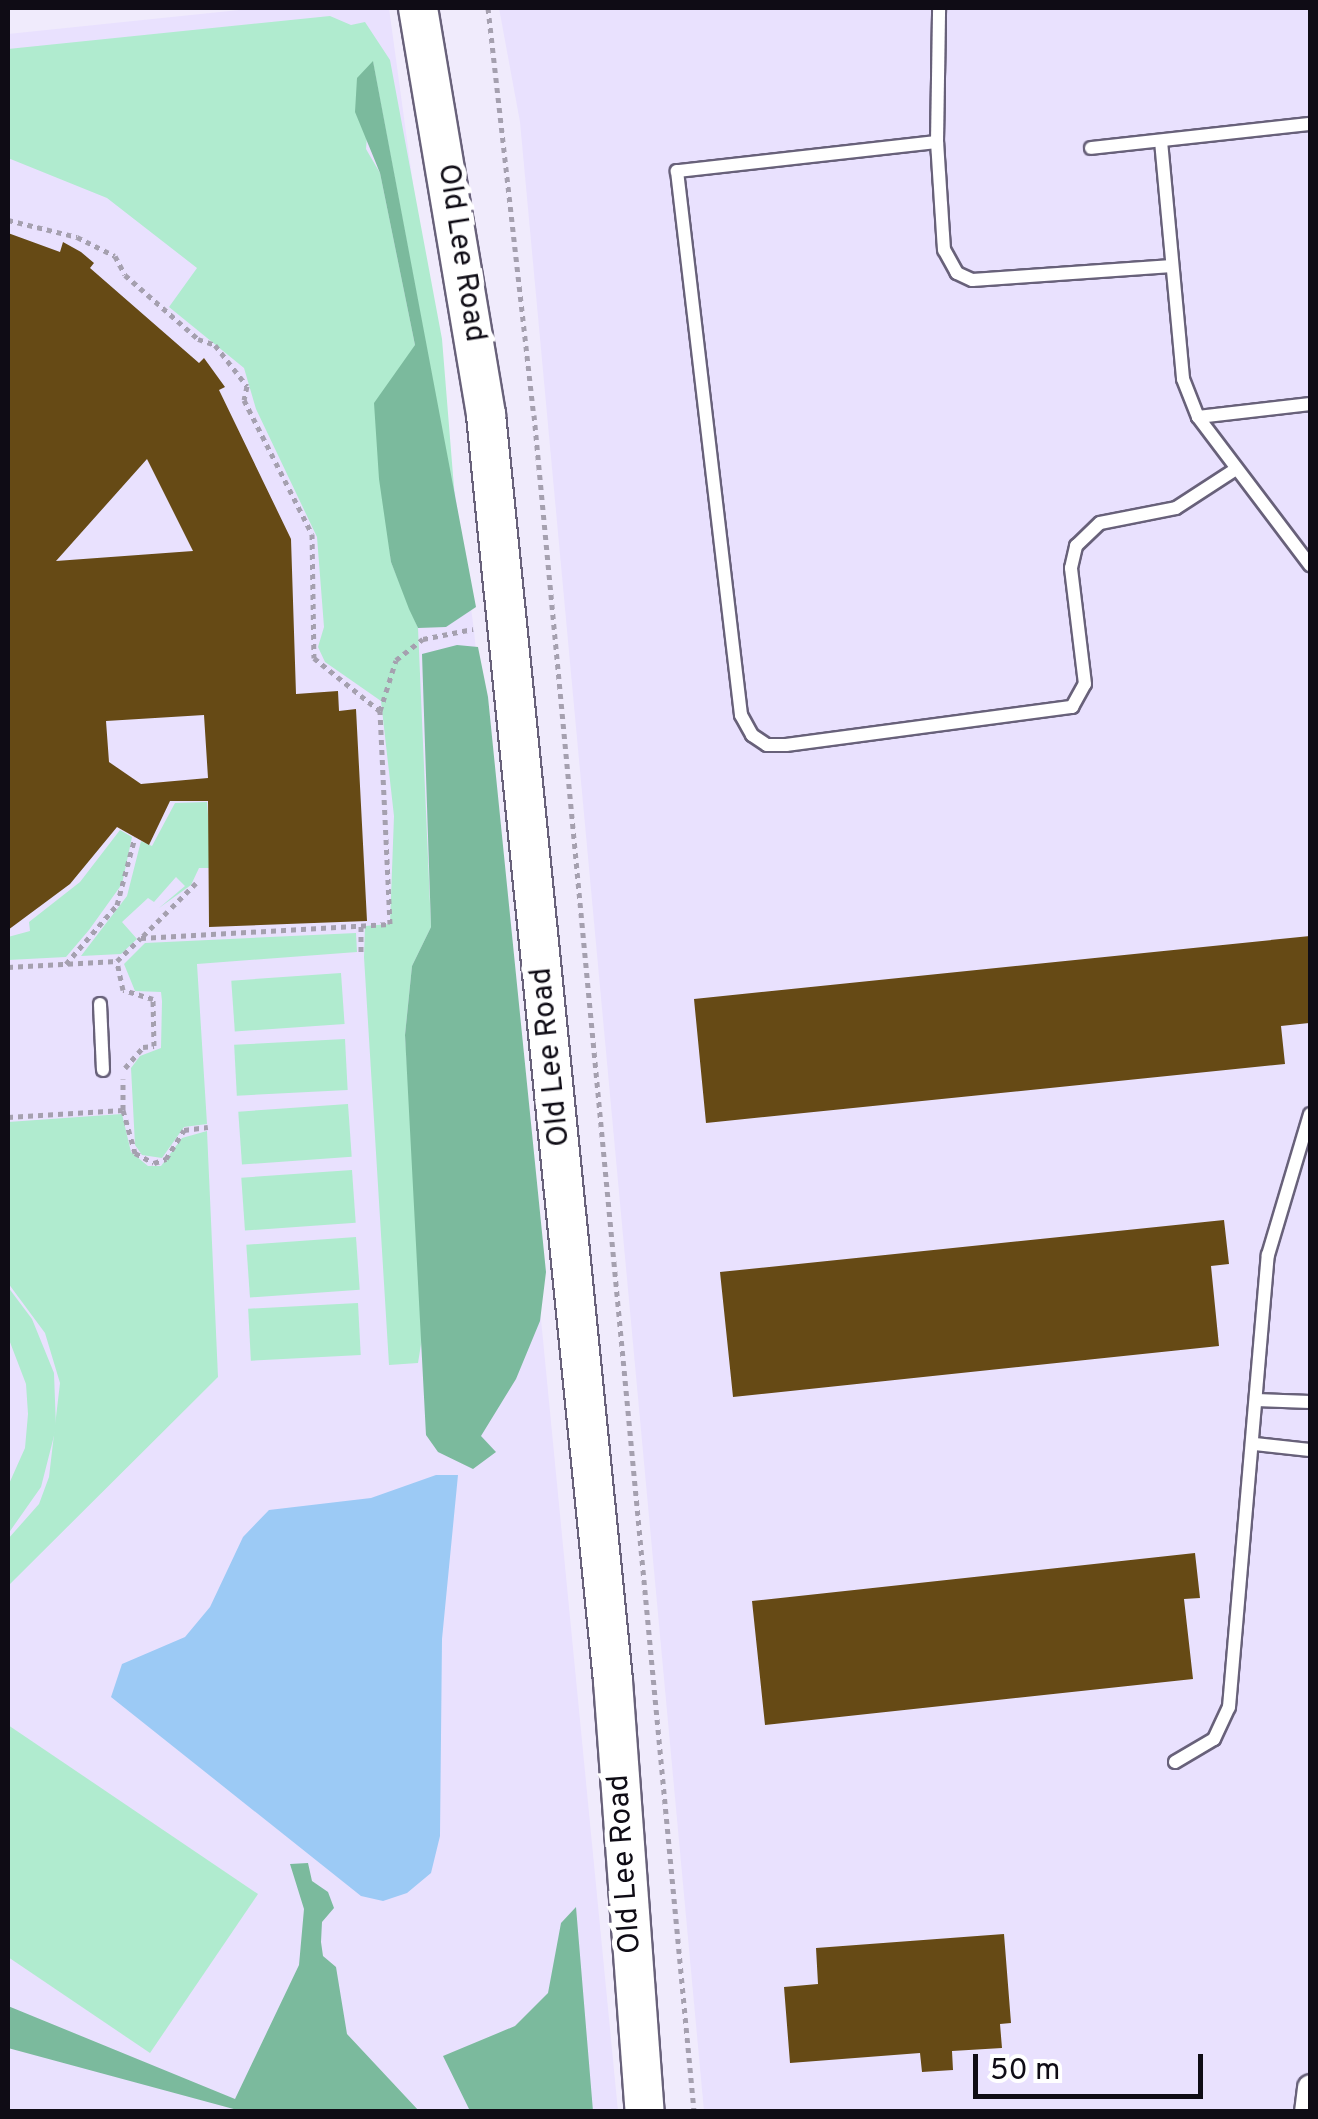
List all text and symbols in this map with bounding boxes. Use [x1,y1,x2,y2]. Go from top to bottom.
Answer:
street label: Old Lee Road [428,161,492,345]
street label: Old Lee Road [525,966,579,1148]
street label: Old Lee Road [602,1773,650,1955]
scale bar [978,2034,1208,2096]
text: 50 m [990,2053,1060,2090]

